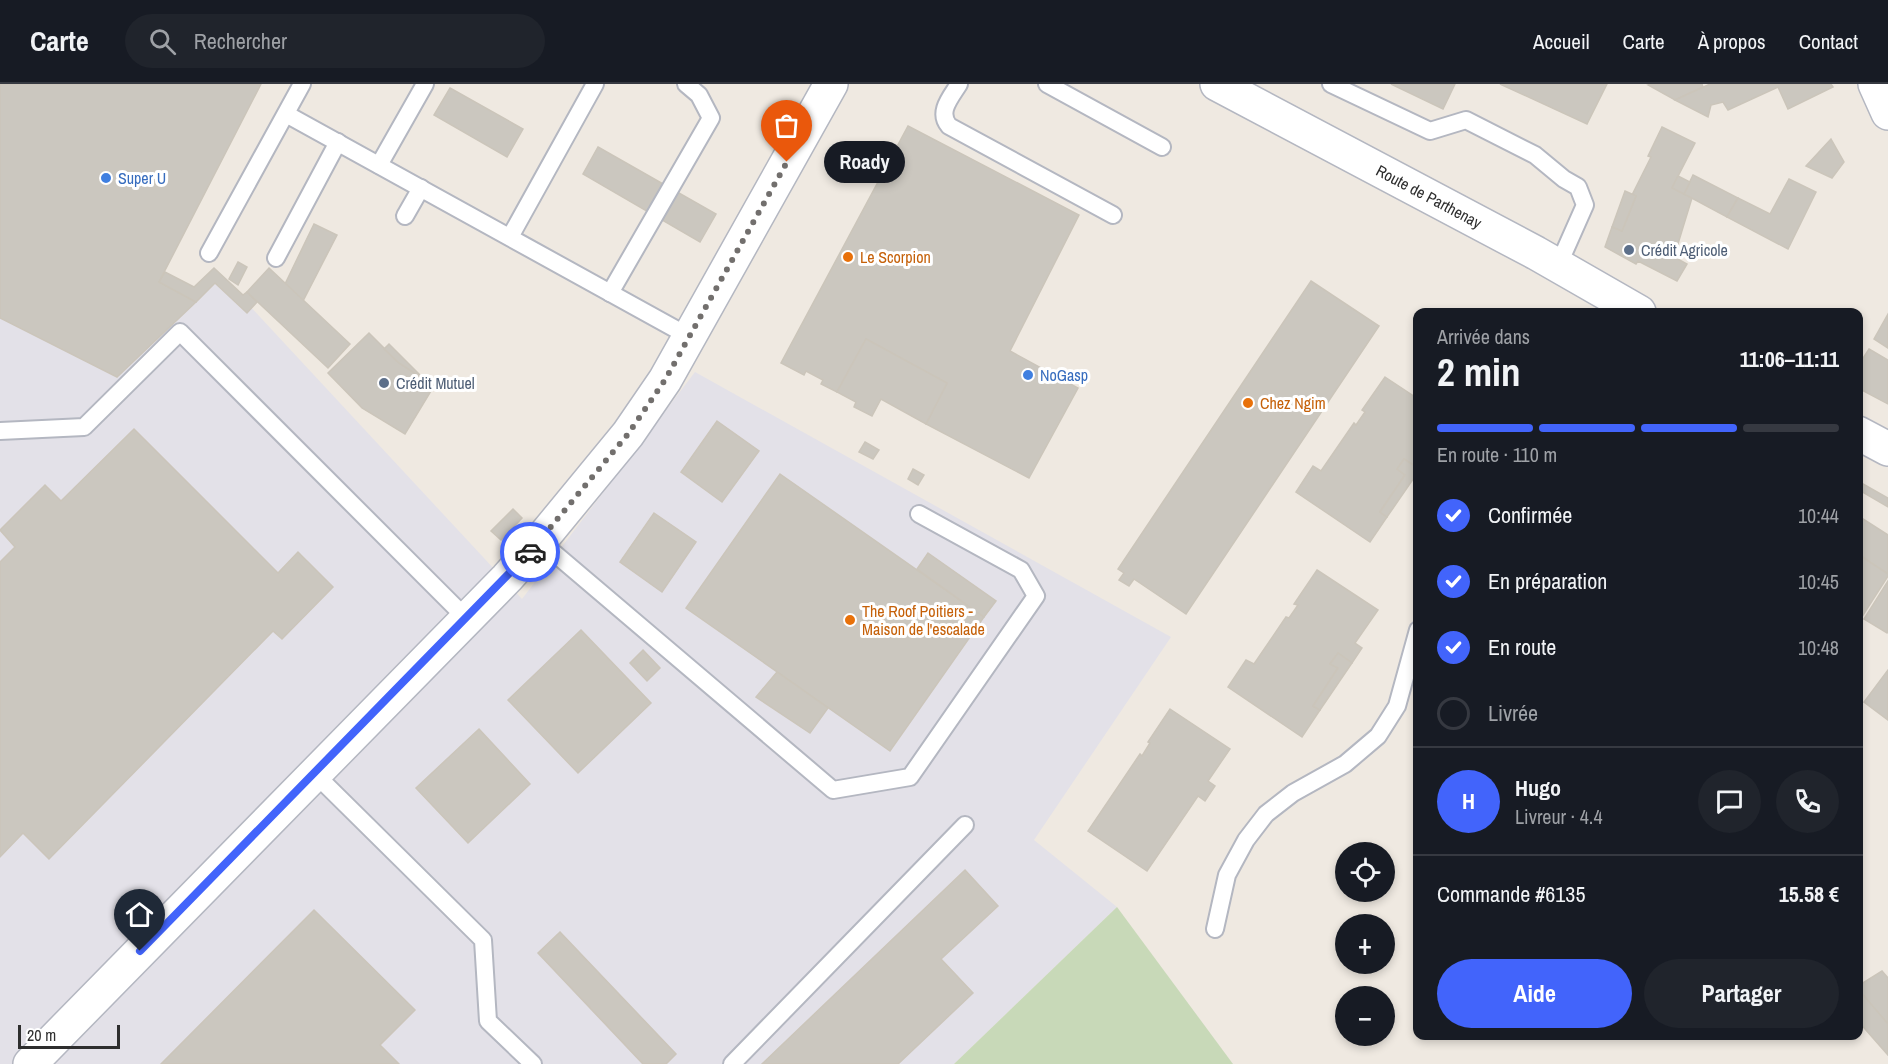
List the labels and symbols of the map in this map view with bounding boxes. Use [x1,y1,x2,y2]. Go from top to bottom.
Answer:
pin [761,100,812,162]
callout: Roady [823,141,904,183]
street label: Route de Parthenay [1372,159,1486,234]
place label: Super U [118,167,166,189]
marker: Super U [99,171,113,185]
place label: Crédit Agricole [1641,239,1728,261]
marker: Crédit Agricole [1622,243,1636,257]
place label: Le Scorpion [860,246,931,268]
marker: Le Scorpion [841,250,855,264]
place label: NoGasp [1040,364,1088,386]
marker: NoGasp [1021,368,1035,382]
place label: Crédit Mutuel [396,372,475,394]
marker: Crédit Mutuel [377,376,391,390]
place label: Chez Ngim [1260,392,1326,414]
marker: Chez Ngim [1241,396,1255,410]
courier [500,522,560,582]
place label: The Roof Poitiers - Maison de l'escalade [862,600,985,640]
marker: The Roof Poitiers - Maison de l'escalade [843,613,857,627]
pin [114,889,165,951]
scale bar [18,1022,120,1050]

